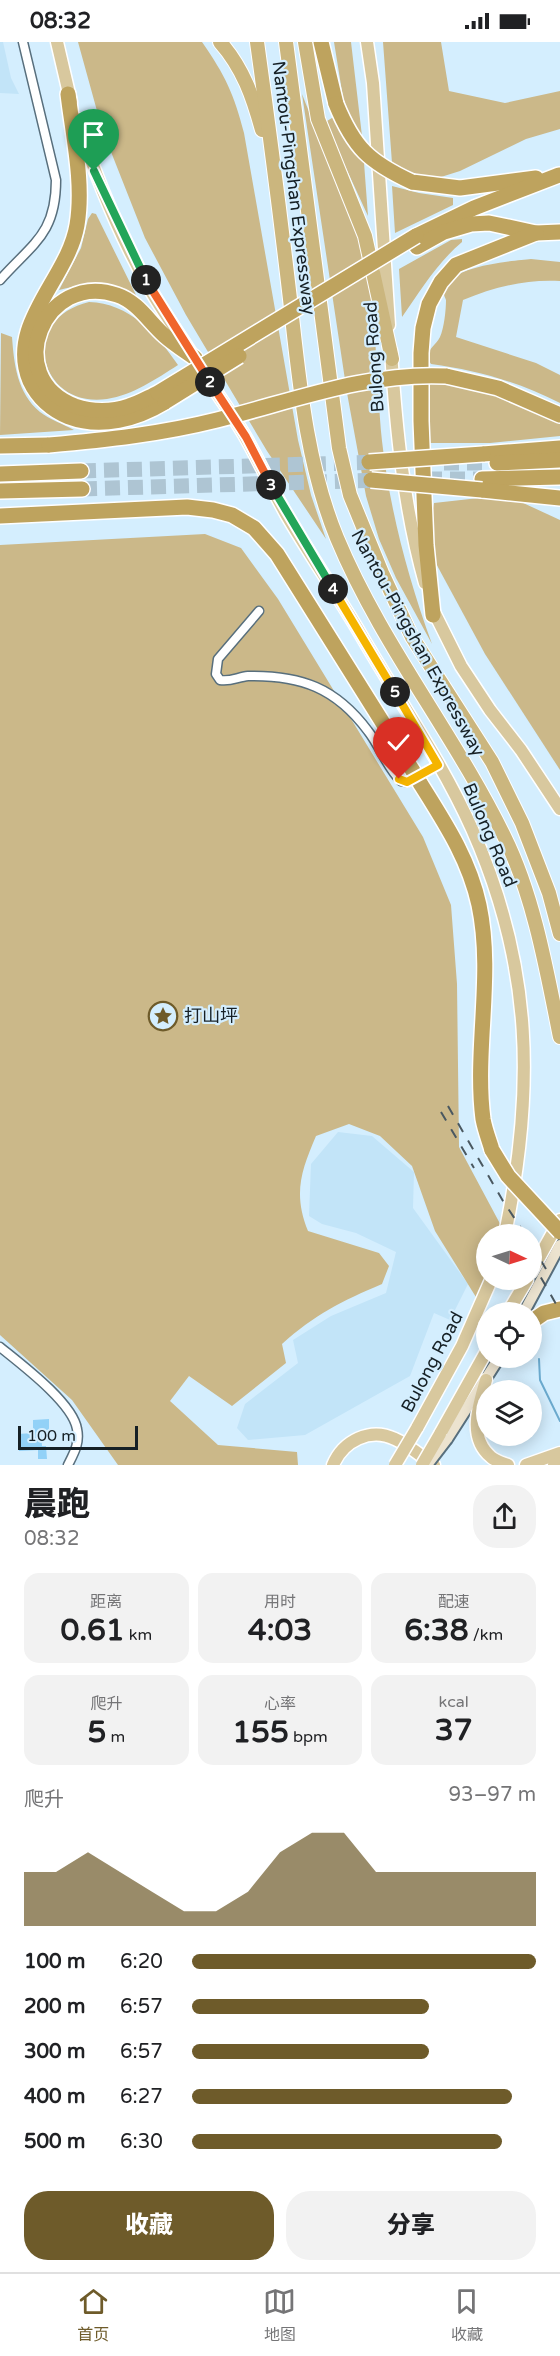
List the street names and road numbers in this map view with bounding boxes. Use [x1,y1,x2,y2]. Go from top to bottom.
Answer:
street label: Nantou-Pingshan Expressway [267,60,321,317]
street label: Bulong Road [359,301,389,413]
street label: Nantou-Pingshan Expressway [346,526,490,760]
street label: Bulong Road [458,780,522,890]
street label: Bulong Road [396,1308,468,1416]

